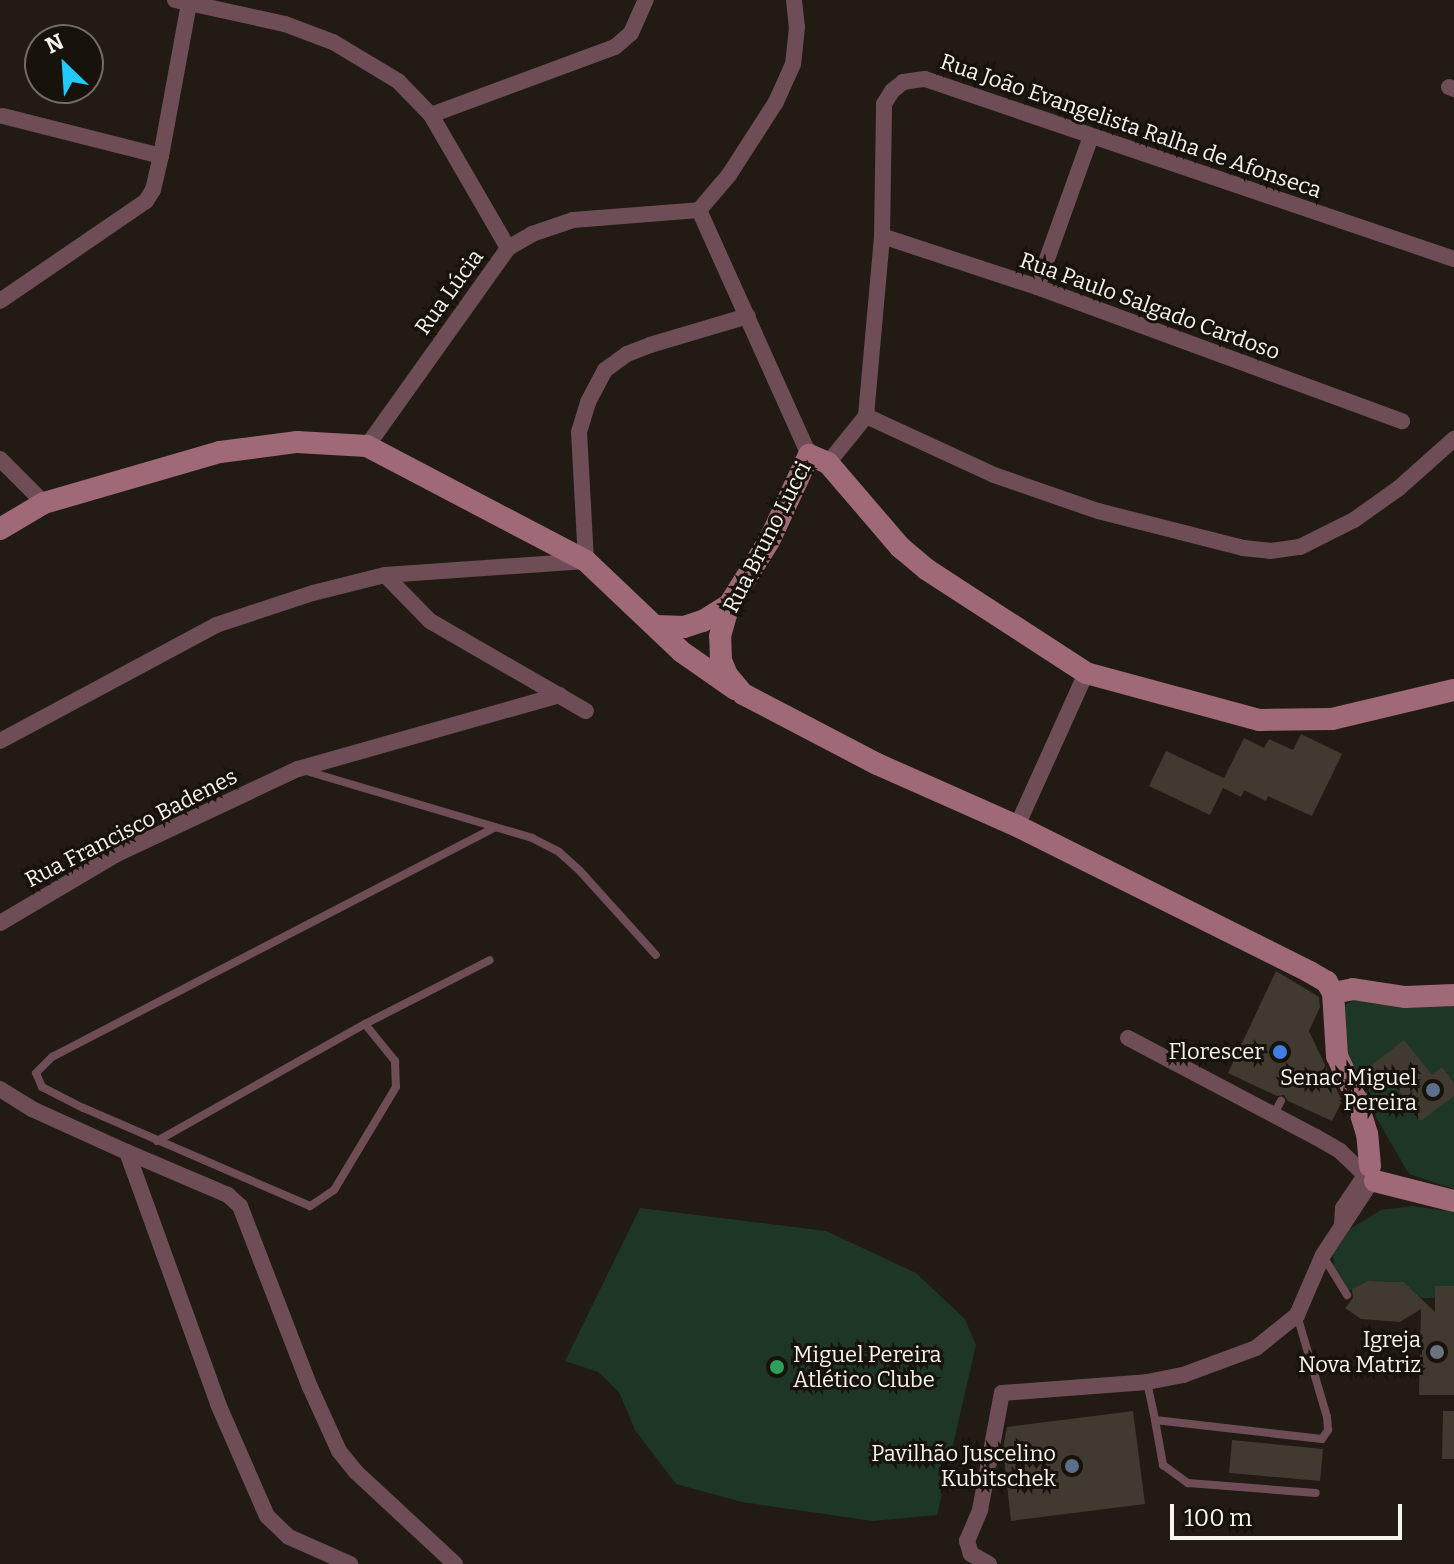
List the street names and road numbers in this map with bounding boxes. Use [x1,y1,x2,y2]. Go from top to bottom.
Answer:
street label: Rua João Evangelista Ralha de Afonseca [937,48,1325,204]
street label: Rua Lúcia [409,244,489,340]
street label: Rua Paulo Salgado Cardoso [1016,247,1284,365]
street label: Rua Bruno Lucci [718,457,816,617]
street label: Rua Francisco Badenes [21,763,241,893]

